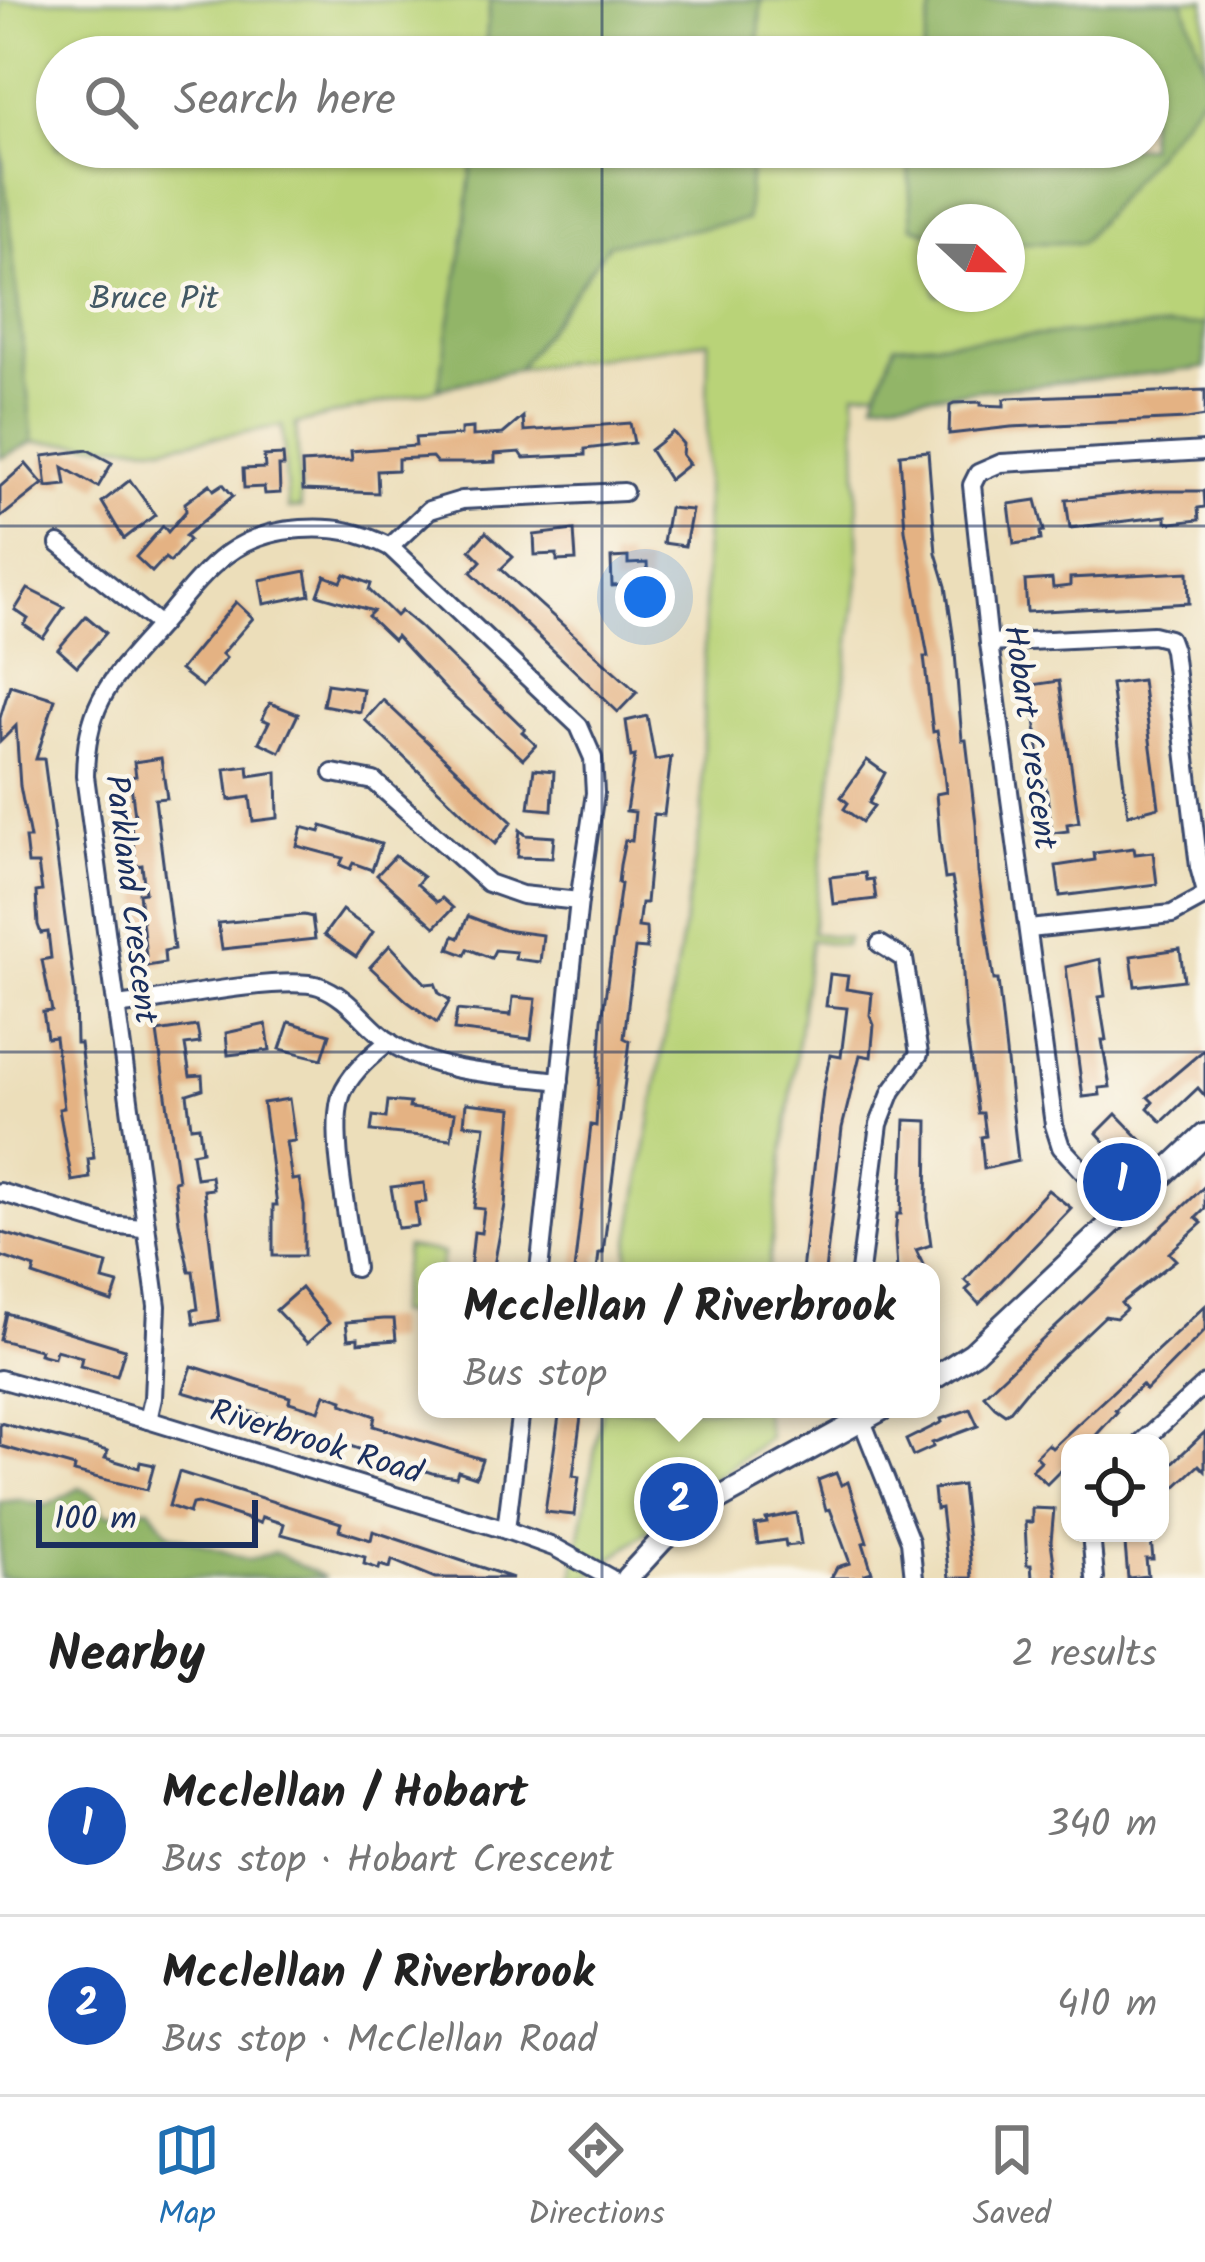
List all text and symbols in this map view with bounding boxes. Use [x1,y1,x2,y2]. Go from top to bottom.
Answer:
search box [36,36,1169,168]
text: Search here [174,66,396,138]
icon: search [78,69,144,135]
north arrow [917,204,1025,312]
park label: Bruce Pit [89,274,220,327]
your location [615,567,675,627]
street label: Hobart Crescent [987,622,1071,854]
street label: Parkland Crescent [88,772,171,1028]
pin: 1 [1083,1137,1161,1227]
popup [418,1262,940,1418]
text: Mcclellan / Riverbrook [463,1273,895,1345]
text: Bus stop [463,1345,607,1407]
street label: Riverbrook Road [203,1386,430,1501]
map controls [1061,1434,1169,1542]
button: locate [1061,1434,1169,1542]
pin: 2 [640,1457,718,1547]
scale bar [36,1494,258,1547]
text: 100 m [54,1494,137,1547]
text: Nearby [48,1616,205,1697]
text: 2 results [1012,1625,1157,1687]
text: Mcclellan / Hobart [162,1759,528,1831]
text: 1 [81,1795,93,1857]
text: 340 m [1047,1795,1157,1857]
text: Bus stop · Hobart Crescent [162,1831,614,1893]
text: Mcclellan / Riverbrook [162,1939,594,2011]
text: 2 [76,1975,98,2037]
text: 410 m [1057,1975,1157,2037]
text: Bus stop · McClellan Road [162,2011,597,2073]
tab: Map [154,2117,220,2242]
tab: Directions [528,2117,665,2242]
tab: Saved [973,2117,1051,2242]

